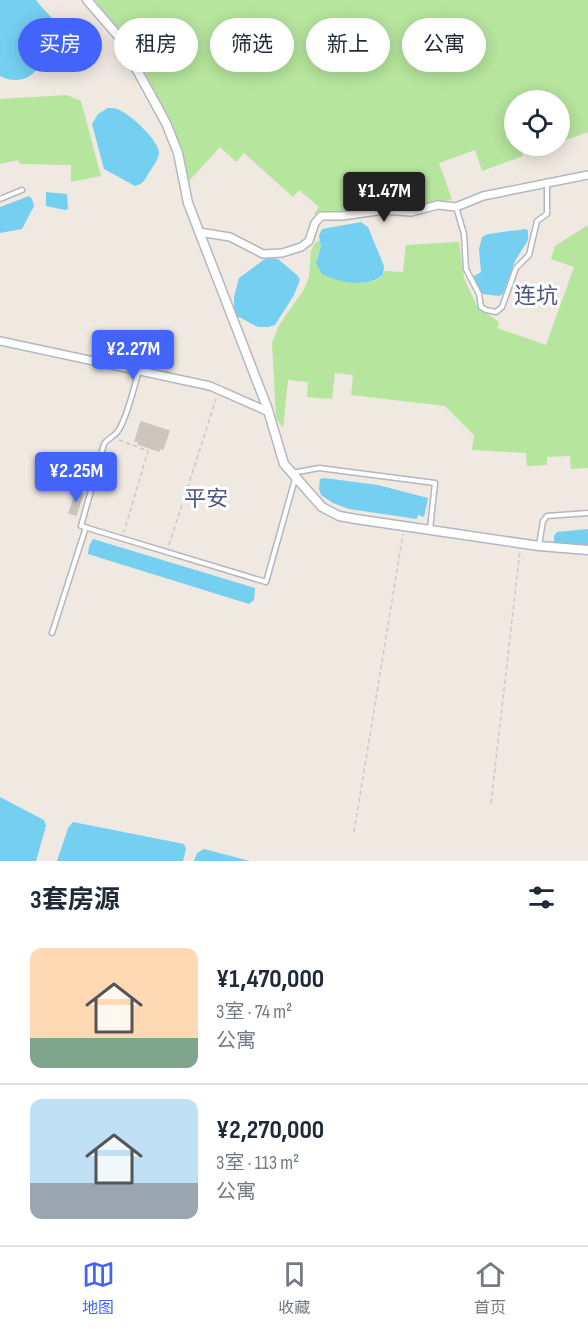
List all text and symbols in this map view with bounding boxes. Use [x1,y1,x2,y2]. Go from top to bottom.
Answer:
chip: 买房 [18,18,102,72]
chip: 租房 [114,18,198,72]
chip: 筛选 [210,18,294,72]
chip: 新上 [306,18,390,72]
chip: 公寓 [402,18,486,72]
map controls [504,90,570,156]
button: locate [504,90,570,156]
pin: ¥1.47M [335,172,433,223]
text: ¥1.47M [357,179,411,203]
district label: 连坑 [514,283,558,310]
pin: ¥2.27M [84,330,182,381]
text: ¥2.27M [106,337,160,361]
pin: ¥2.25M [27,452,125,503]
text: ¥2.25M [49,459,103,483]
district label: 平安 [184,486,228,513]
icon: filters [525,881,558,914]
text: 3套房源 [30,885,120,916]
text: ¥1,470,000 [216,964,324,995]
icon: home [78,972,150,1044]
text: 3室 · 74 m² [216,1000,292,1024]
text: 公寓 [216,1029,256,1053]
text: ¥2,270,000 [216,1115,324,1146]
icon: home [78,1123,150,1195]
text: 3室 · 113 m² [216,1151,299,1175]
text: 公寓 [216,1180,256,1204]
tab: 地图 [82,1258,115,1318]
tab: 收藏 [278,1258,311,1318]
tab: 首页 [474,1258,507,1318]

